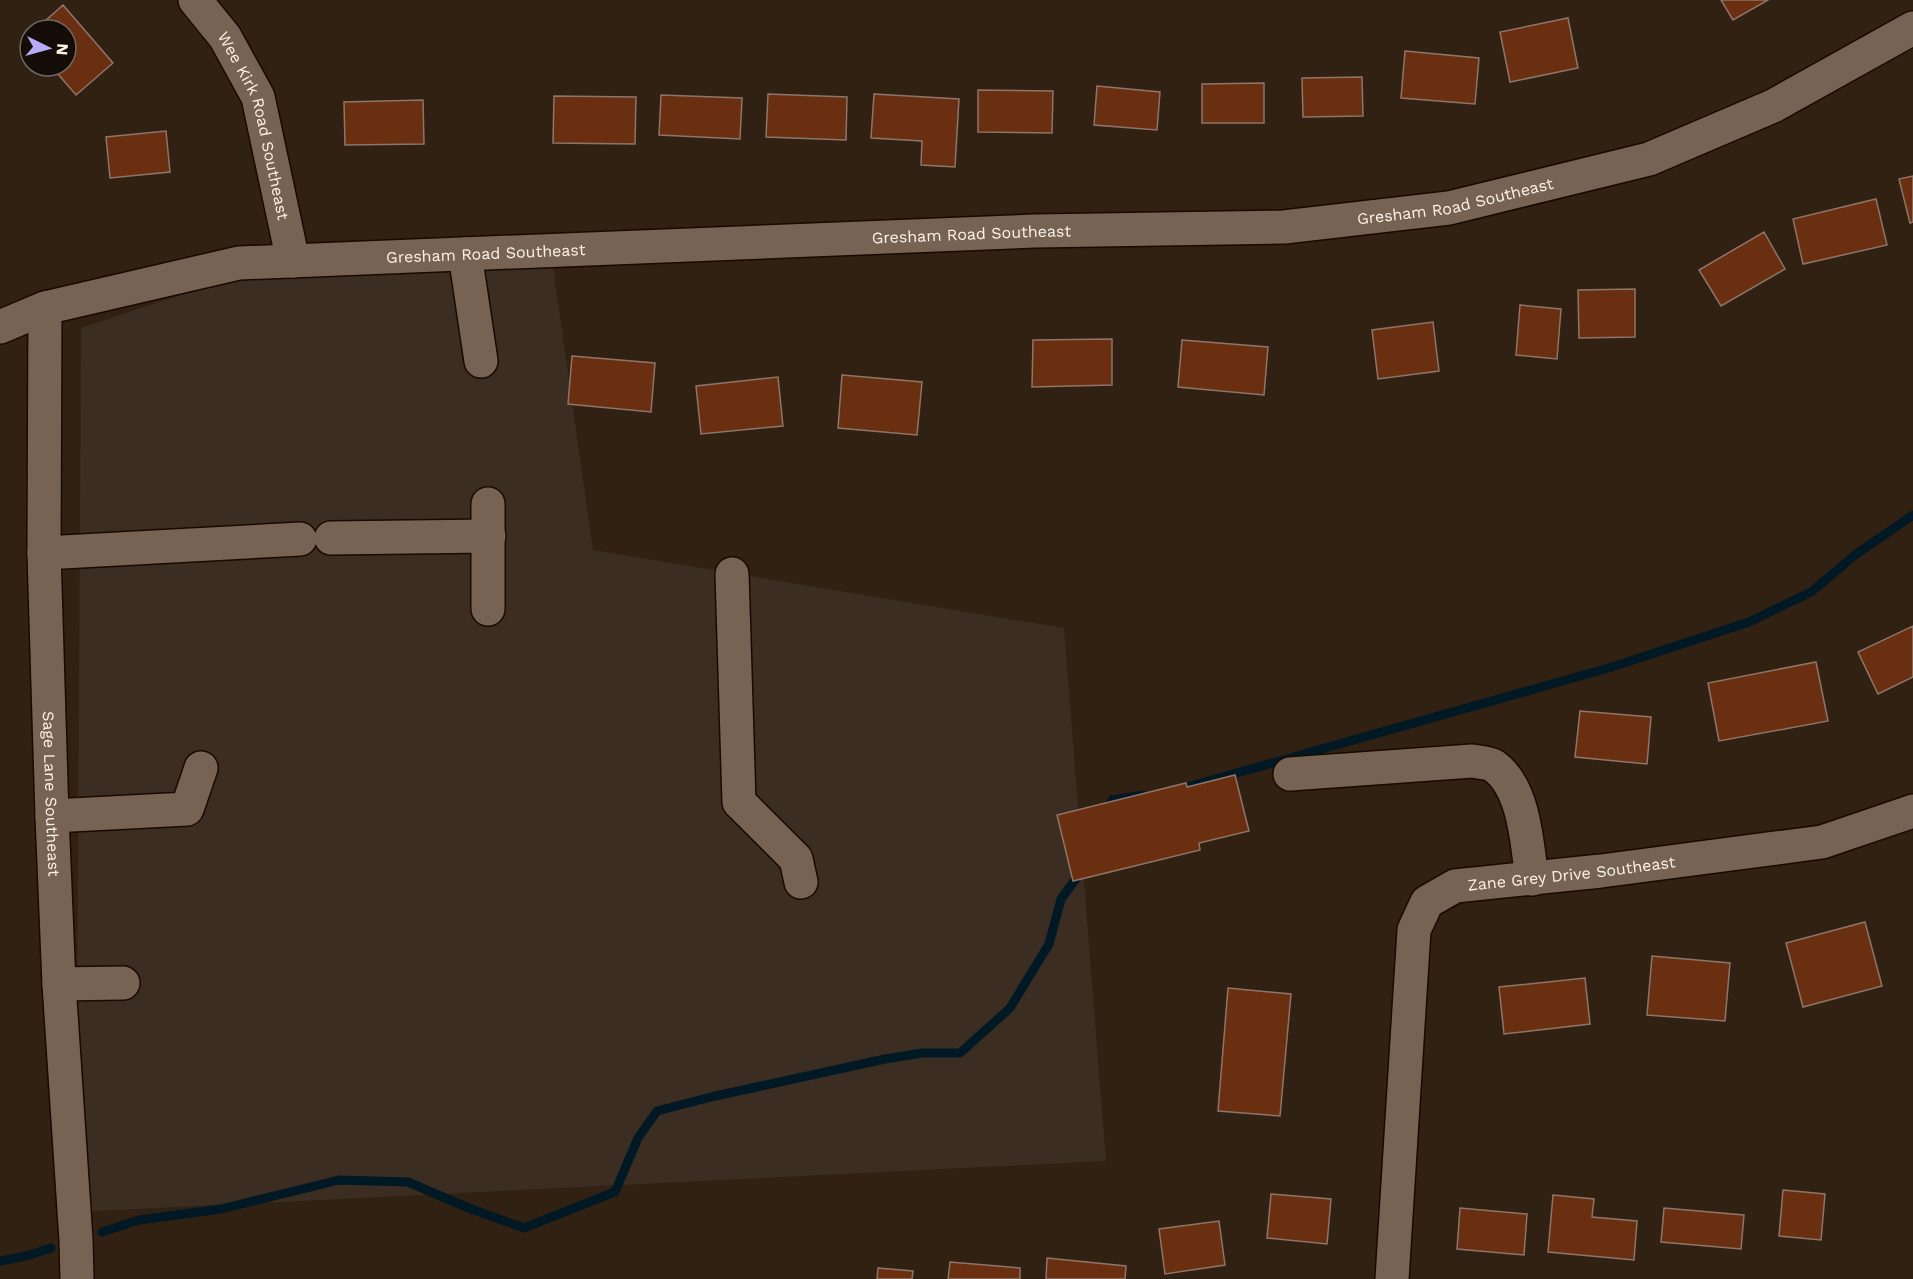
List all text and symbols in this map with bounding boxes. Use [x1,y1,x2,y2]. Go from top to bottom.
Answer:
north arrow [18,18,78,78]
street label: Wee Kirk Road Southeast [214,28,293,222]
text: N [52,43,72,56]
street label: Gresham Road Southeast [1356,173,1556,228]
street label: Gresham Road Southeast [871,221,1072,247]
street label: Gresham Road Southeast [386,240,586,267]
street label: Sage Lane Southeast [39,711,64,877]
street label: Zane Grey Drive Southeast [1467,852,1677,894]

